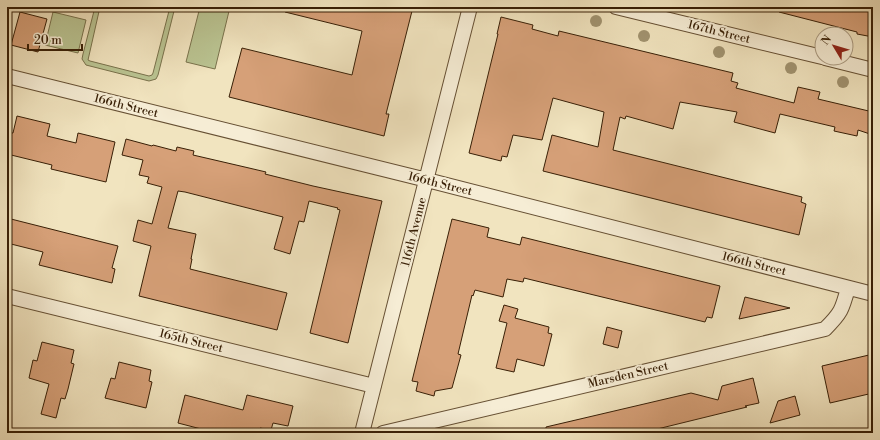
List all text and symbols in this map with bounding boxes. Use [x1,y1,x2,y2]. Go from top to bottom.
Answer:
street label: 167th Street [686,17,753,47]
scale bar [28,26,82,52]
north arrow [814,26,854,66]
text: N [819,32,835,48]
text: 20 m [34,33,62,48]
street label: 166th Street [92,91,161,121]
street label: 166th Street [406,169,475,199]
street label: 116th Avenue [398,196,430,268]
street label: 166th Street [720,249,789,279]
street label: 165th Street [158,326,225,356]
street label: Marsden Street [586,358,670,392]

